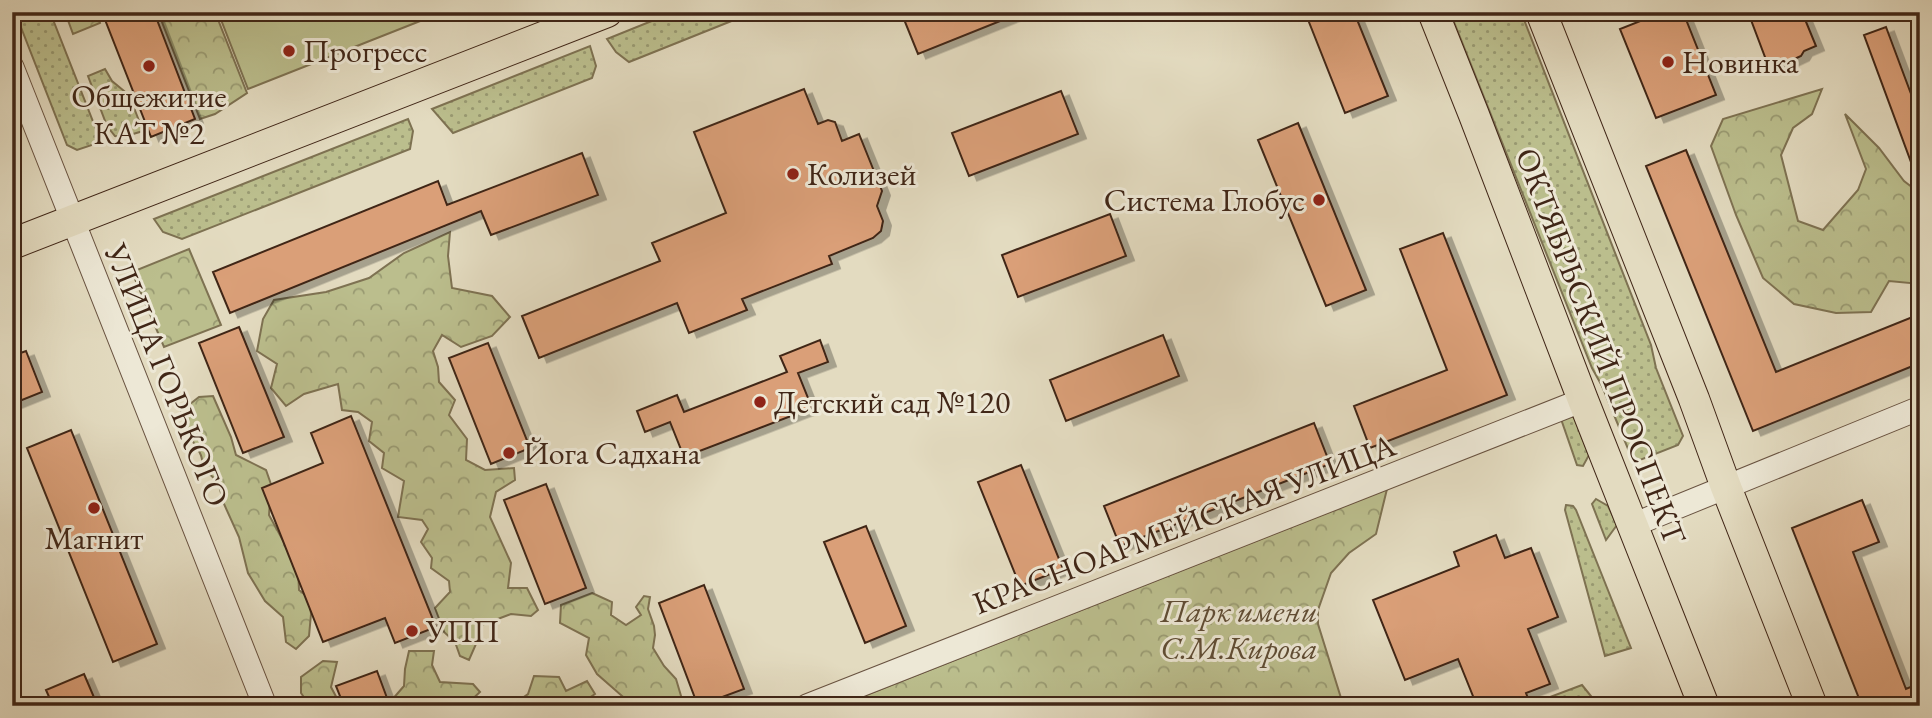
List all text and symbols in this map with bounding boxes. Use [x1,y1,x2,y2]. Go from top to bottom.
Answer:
place label: Прогресс [303,30,427,72]
place label: Новинка [1682,41,1799,83]
marker: Прогресс [281,43,297,59]
marker: Новинка [1660,54,1676,70]
marker: Общежитие КАТ №2 [141,58,157,74]
place label: Общежитие КАТ №2 [71,75,227,154]
street label: ОКТЯБРЬСКИЙ ПРОСПЕКТ [1506,142,1696,551]
place label: Колизей [807,153,917,195]
marker: Колизей [785,166,801,182]
place label: Система Глобус [1104,179,1305,221]
marker: Система Глобус [1311,192,1327,208]
street label: УЛИЦА ГОРЬКОГО [95,236,239,513]
place label: Детский сад №120 [774,381,1010,423]
marker: Детский сад №120 [752,394,768,410]
street label: КРАСНОАРМЕЙСКАЯ УЛИЦА [967,424,1402,624]
place label: Йога Садхана [523,432,701,474]
marker: Йога Садхана [501,445,517,461]
marker: Магнит [86,500,102,516]
place label: Магнит [45,517,143,559]
park label: Парк имени С.М.Кирова [1160,590,1318,669]
place label: УПП [425,610,499,652]
marker: УПП [404,623,420,639]

